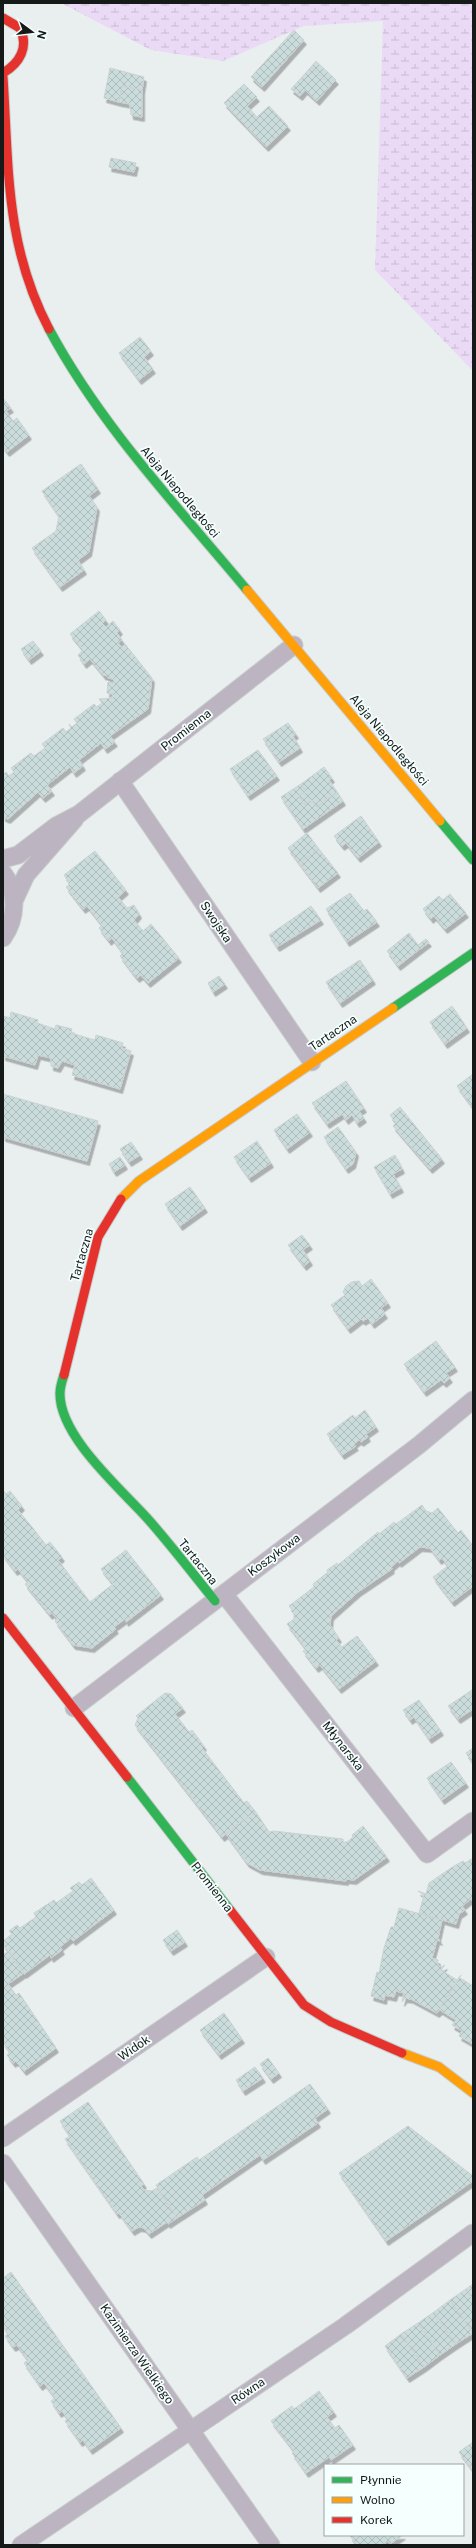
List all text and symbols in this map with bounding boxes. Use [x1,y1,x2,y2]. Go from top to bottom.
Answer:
north arrow [12,12,52,52]
text: N [35,29,49,40]
street label: Aleja Niepodległości [138,443,222,541]
street label: Aleja Niepodległości [347,691,431,789]
street label: Promienna [158,706,214,754]
street label: Swojska [197,899,235,945]
street label: Tartaczna [306,1012,360,1054]
street label: Tartaczna [68,1227,96,1283]
street label: Koszykowa [245,1531,303,1579]
street label: Tartaczna [175,1536,221,1588]
street label: Młynarska [319,1719,367,1773]
street label: Promienna [188,1859,236,1915]
street label: Widok [116,2032,153,2064]
street label: Kazimierza Wielkiego [97,2301,177,2407]
street label: Równa [229,2375,267,2407]
legend [324,2464,464,2536]
text: Płynnie [360,2473,402,2487]
text: Wolno [360,2493,395,2507]
text: Korek [360,2513,393,2527]

